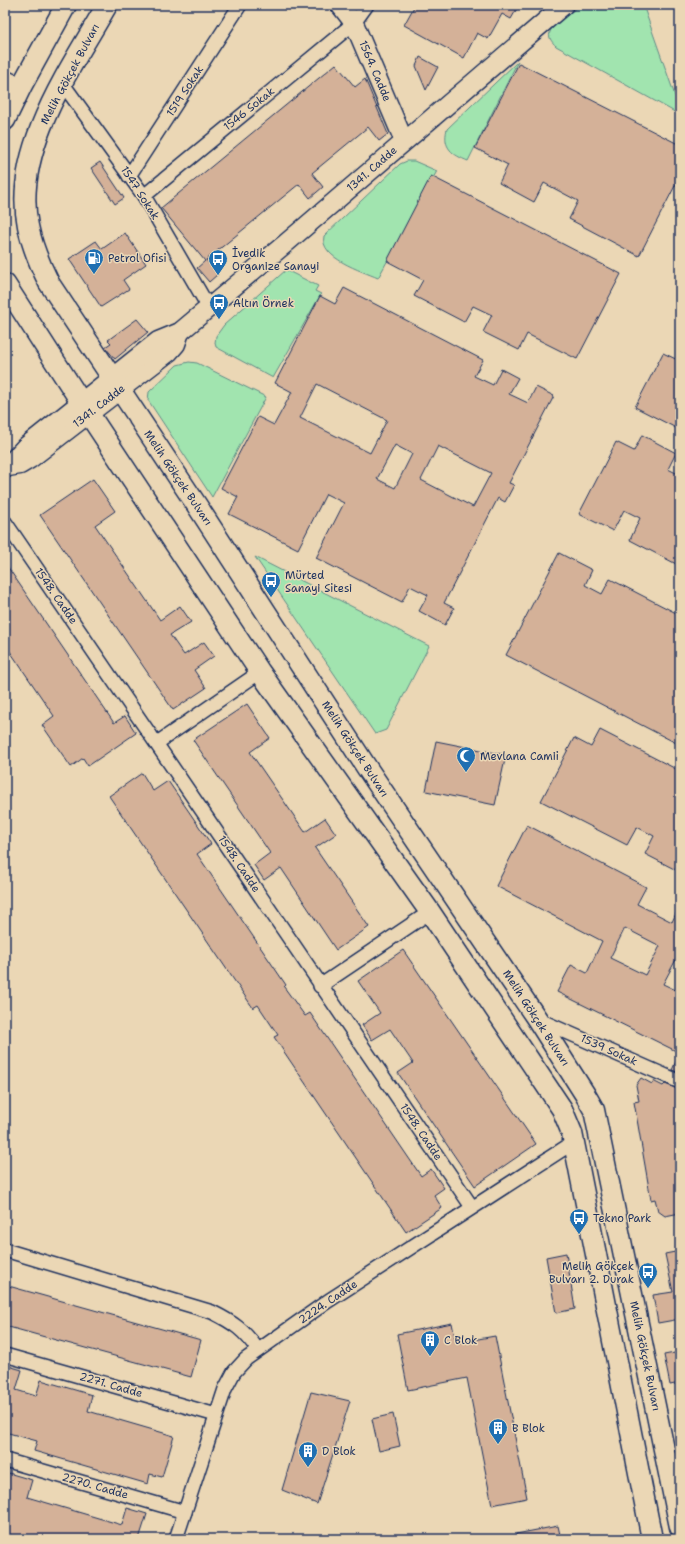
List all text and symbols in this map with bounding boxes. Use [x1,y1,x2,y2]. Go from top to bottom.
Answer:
street label: Melih Gökçek Bulvarı [37,21,103,127]
street label: 1564. Cadde [355,38,395,104]
street label: 1519 Sokak [163,63,207,119]
street label: 1546 Sokak [220,84,278,134]
street label: 1341. Cadde [344,143,400,195]
street label: 1547 Sokak [117,163,163,223]
place label: İvedik Organize Sanayi [232,246,319,274]
fuel station icon: Petrol Ofisi [83,247,105,275]
bus stop icon: İvedik Organize Sanayi [207,248,229,276]
place label: Petrol Ofisi [108,251,167,266]
bus stop icon: Altın Örnek [208,292,230,320]
place label: Altın Örnek [233,296,294,311]
street label: 1341. Cadde [70,381,128,431]
street label: Melih Gökçek Bulvarı [140,427,216,529]
street label: 1548. Cadde [31,565,81,627]
place label: Mürted Sanayi Sitesi [285,568,352,596]
bus stop icon: Mürted Sanayi Sitesi [260,570,282,598]
street label: Melih Gökçek Bulvarı [318,698,392,800]
mosque icon: Mevlana Camii [455,745,477,773]
place label: Mevlana Camii [480,749,559,764]
street label: 1548. Cadde [215,833,263,895]
street label: Melih Gökçek Bulvarı [499,967,573,1069]
street label: 1539 Sokak [578,1031,640,1069]
street label: 1548. Cadde [397,1101,445,1163]
bus stop icon: Tekno Park [568,1207,590,1235]
place label: Tekno Park [593,1211,651,1226]
place label: Melih Gökçek Bulvarı 2. Durak [549,1259,634,1287]
bus stop icon: Melih Gökçek Bulvarı 2. Durak [637,1261,659,1289]
street label: 2224. Cadde [296,1277,360,1327]
street label: Melih Gökçek Bulvarı [626,1300,664,1412]
building icon: C Blok [419,1329,441,1357]
place label: C Blok [444,1333,477,1348]
street label: 2271. Cadde [78,1369,144,1401]
building icon: B Blok [487,1417,509,1445]
place label: B Blok [512,1421,545,1436]
building icon: D Blok [297,1440,319,1468]
place label: D Blok [322,1444,356,1459]
street label: 2270. Cadde [60,1469,130,1503]

